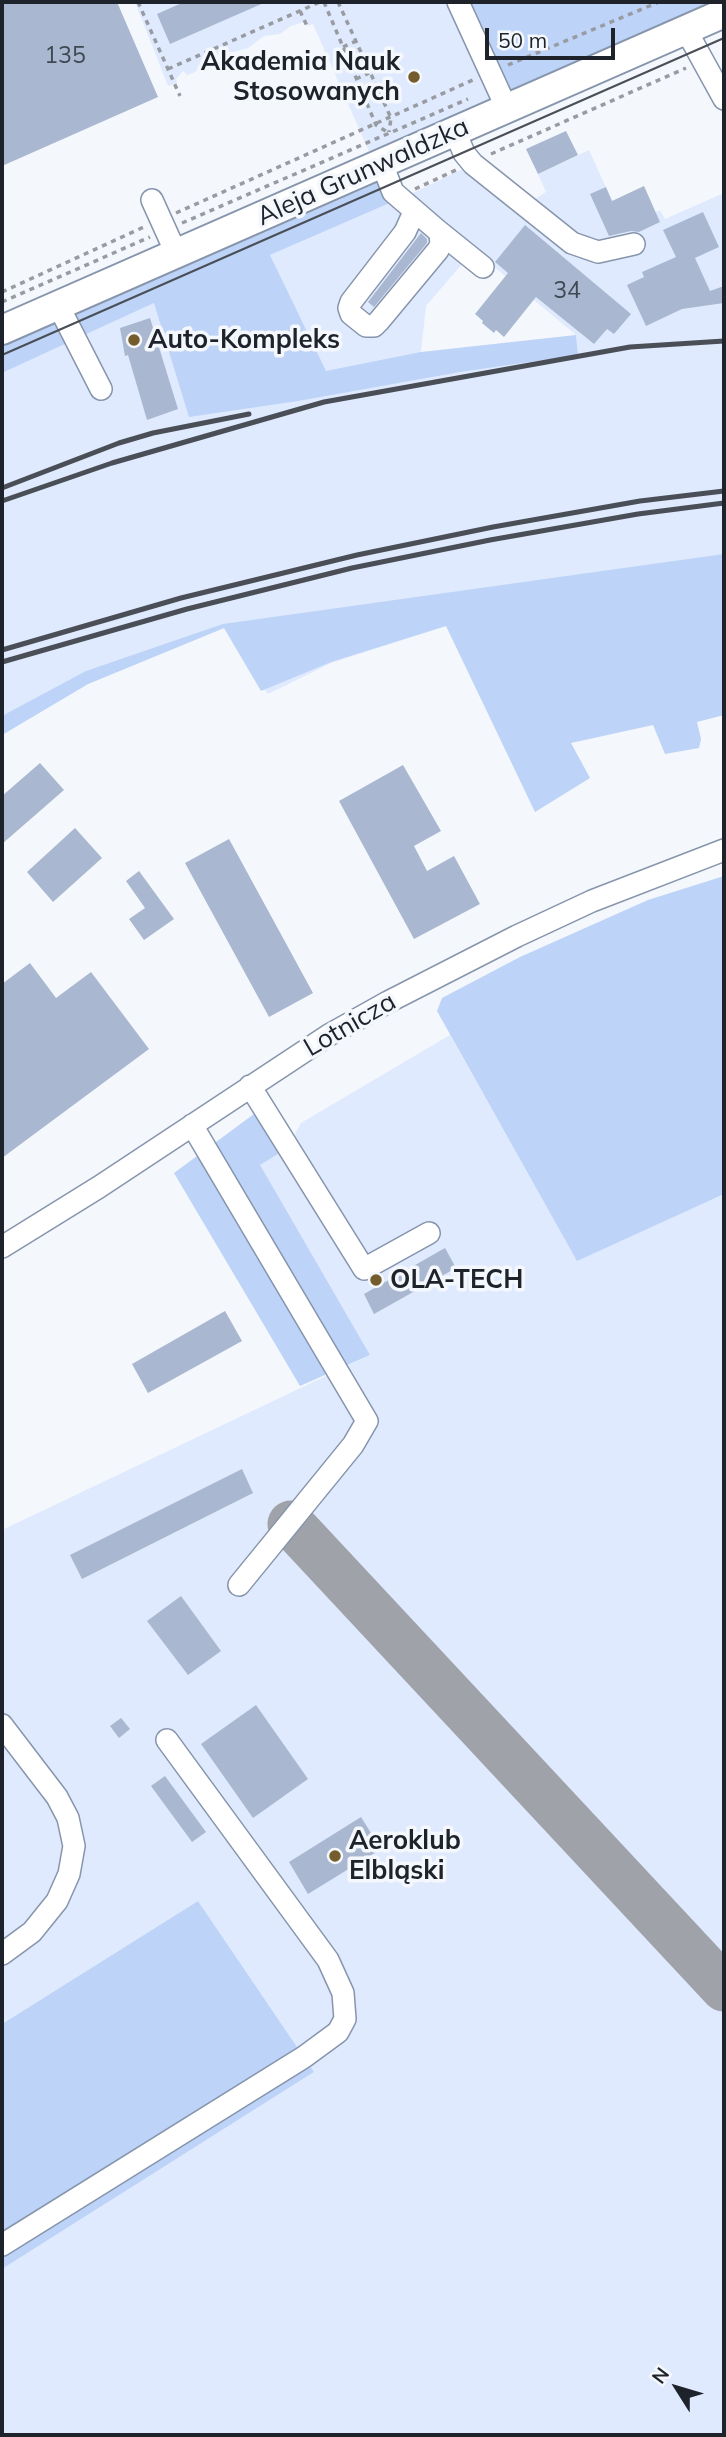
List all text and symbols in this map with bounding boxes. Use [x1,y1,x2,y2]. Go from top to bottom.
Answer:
scale bar [488,14,618,58]
text: 50 m [498,27,547,53]
house number: 135 [44,42,86,70]
place label: Akademia Nauk Stosowanych [201,46,400,108]
marker: Akademia Nauk Stosowanych [406,69,422,85]
street label: Aleja Grunwaldzka [252,111,474,233]
house number: 34 [553,277,581,305]
place label: Auto-Kompleks [148,324,340,356]
marker: Auto-Kompleks [126,332,142,348]
street label: Lotnicza [298,986,402,1064]
place label: OLA-TECH [390,1264,523,1296]
marker: OLA-TECH [368,1272,384,1288]
place label: Aeroklub Elbląski [349,1825,461,1886]
marker: Aeroklub Elbląski [327,1848,343,1864]
north arrow [642,2353,712,2423]
text: N [646,2362,674,2388]

